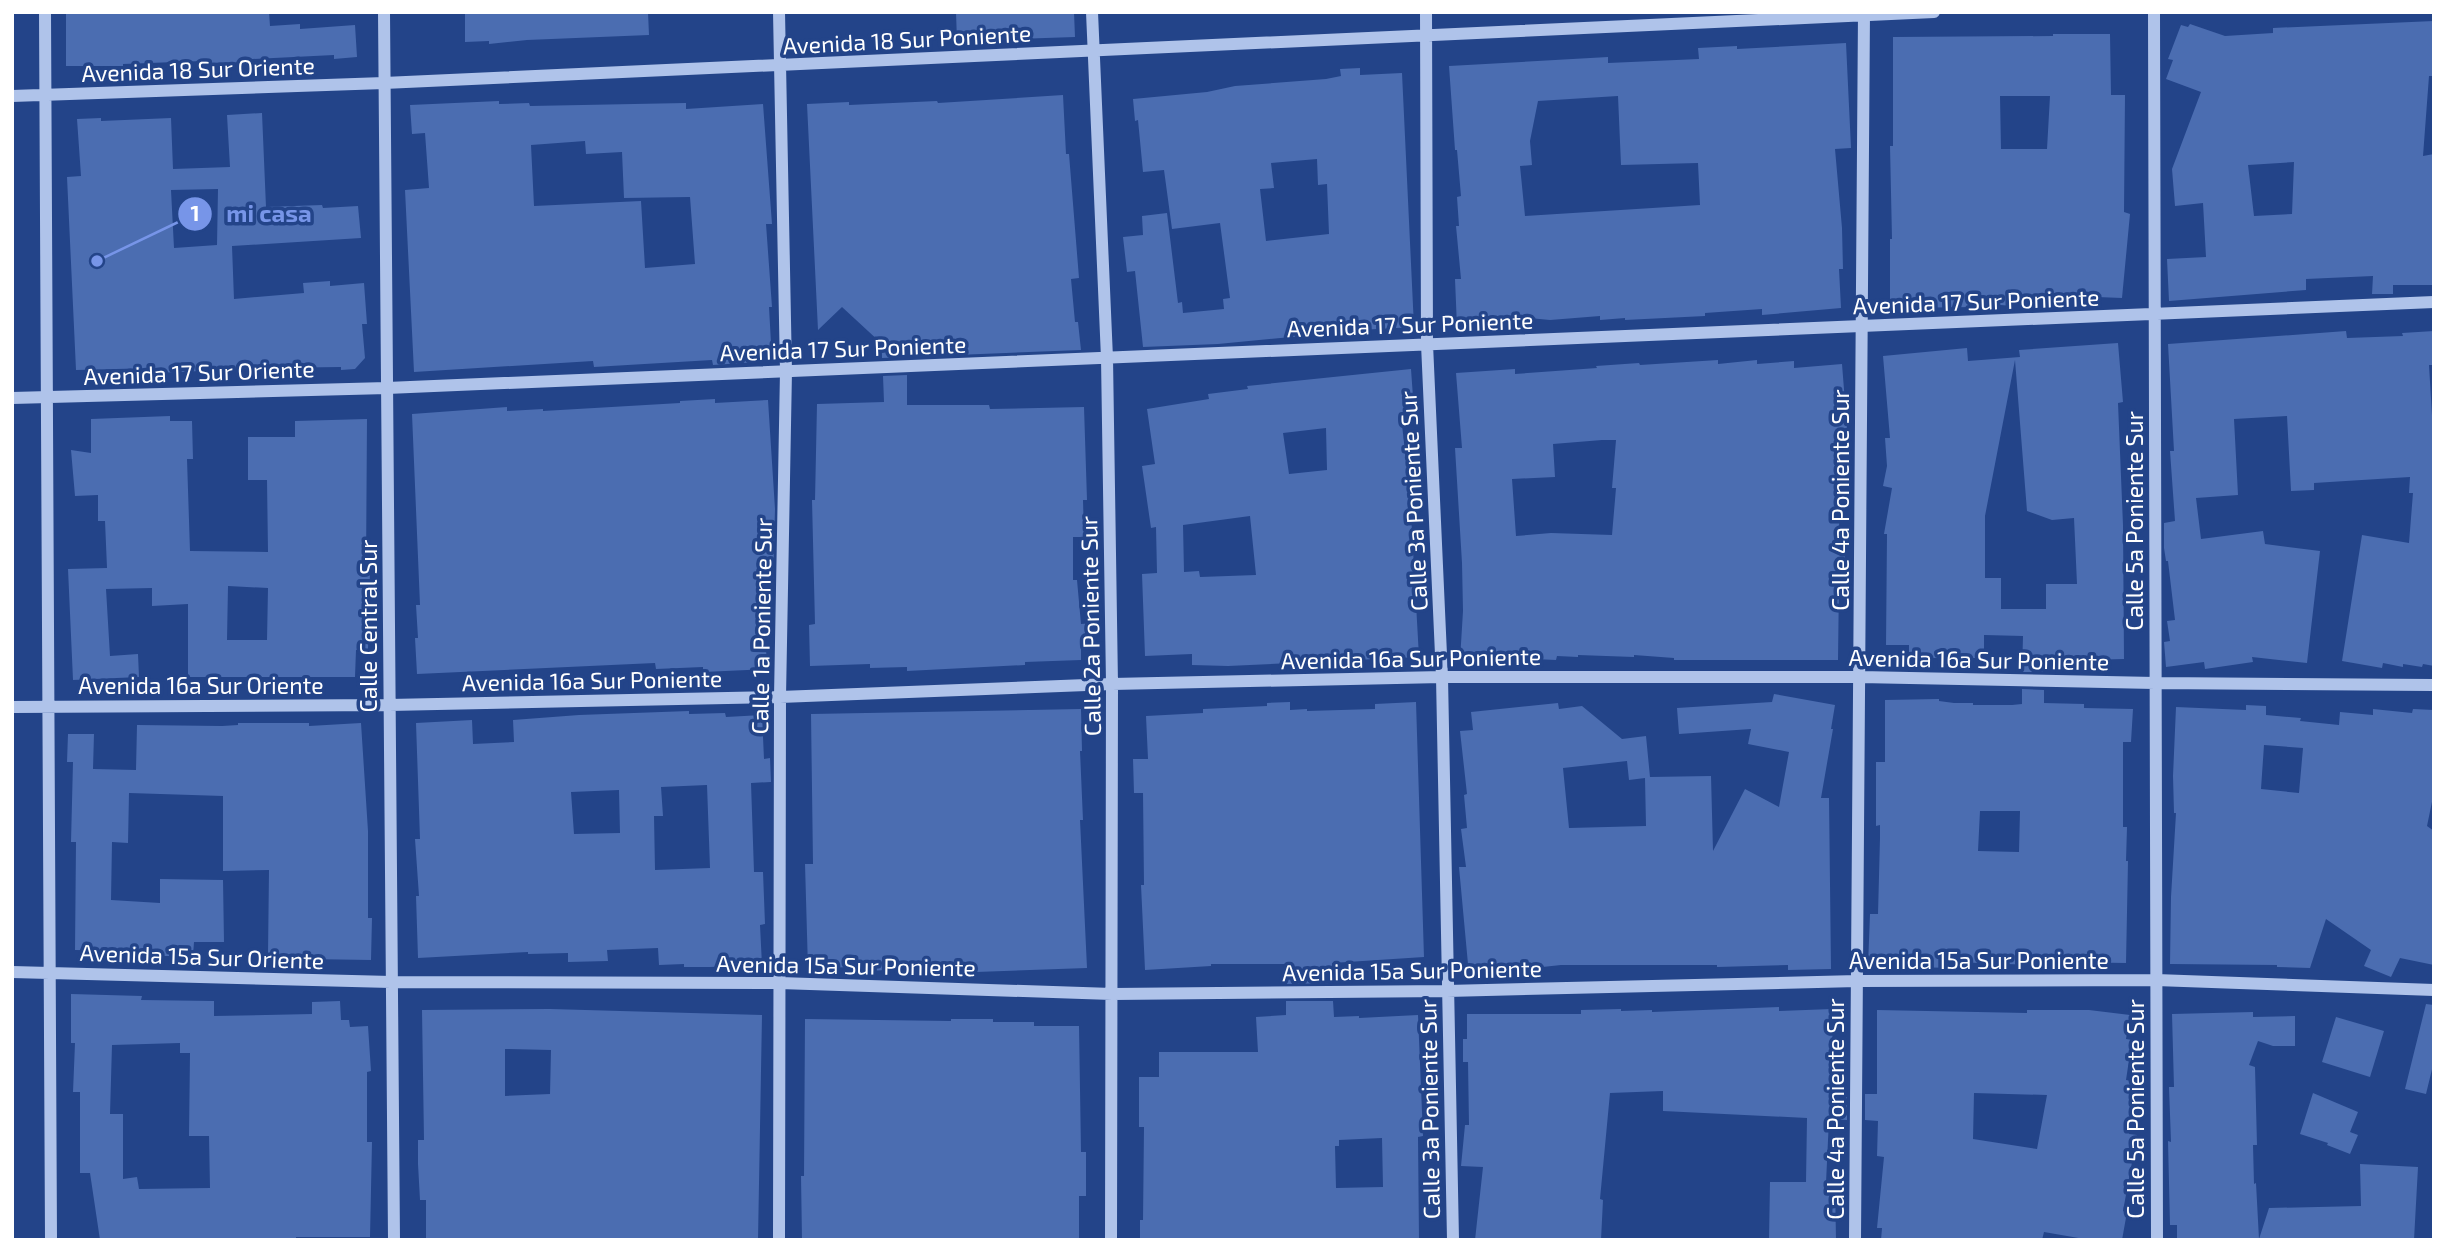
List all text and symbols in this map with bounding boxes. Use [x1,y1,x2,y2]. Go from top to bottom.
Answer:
street label: Avenida 18 Sur Poniente [782,19,1032,59]
street label: Avenida 18 Sur Oriente [81,51,315,87]
callout: mi casa [177,192,326,237]
text: mi casa [226,198,312,227]
text: 1 [190,200,200,225]
street label: Avenida 17 Sur Poniente [1852,283,2100,319]
street label: Avenida 17 Sur Poniente [1286,306,1534,342]
street label: Avenida 17 Sur Poniente [719,330,967,366]
street label: Avenida 17 Sur Oriente [83,354,315,390]
street label: Calle 4a Poniente Sur [1826,389,1854,611]
street label: Calle 3a Poniente Sur [1393,390,1433,612]
street label: Calle 5a Poniente Sur [2120,411,2148,631]
street label: Calle 2a Poniente Sur [1074,516,1106,736]
street label: Calle 1a Poniente Sur [745,517,777,735]
street label: Calle Central Sur [354,540,382,712]
street label: Avenida 16a Sur Poniente [1280,642,1542,674]
street label: Avenida 16a Sur Poniente [1848,643,2110,675]
street label: Avenida 16a Sur Poniente [461,664,723,696]
street label: Avenida 16a Sur Oriente [78,671,324,699]
street label: Avenida 15a Sur Oriente [79,938,325,974]
street label: Avenida 15a Sur Poniente [1849,946,2109,974]
street label: Avenida 15a Sur Poniente [716,949,976,981]
street label: Avenida 15a Sur Poniente [1282,954,1542,986]
street label: Calle 4a Poniente Sur [1821,998,1849,1220]
street label: Calle 3a Poniente Sur [1413,999,1445,1219]
street label: Calle 5a Poniente Sur [2121,999,2149,1219]

